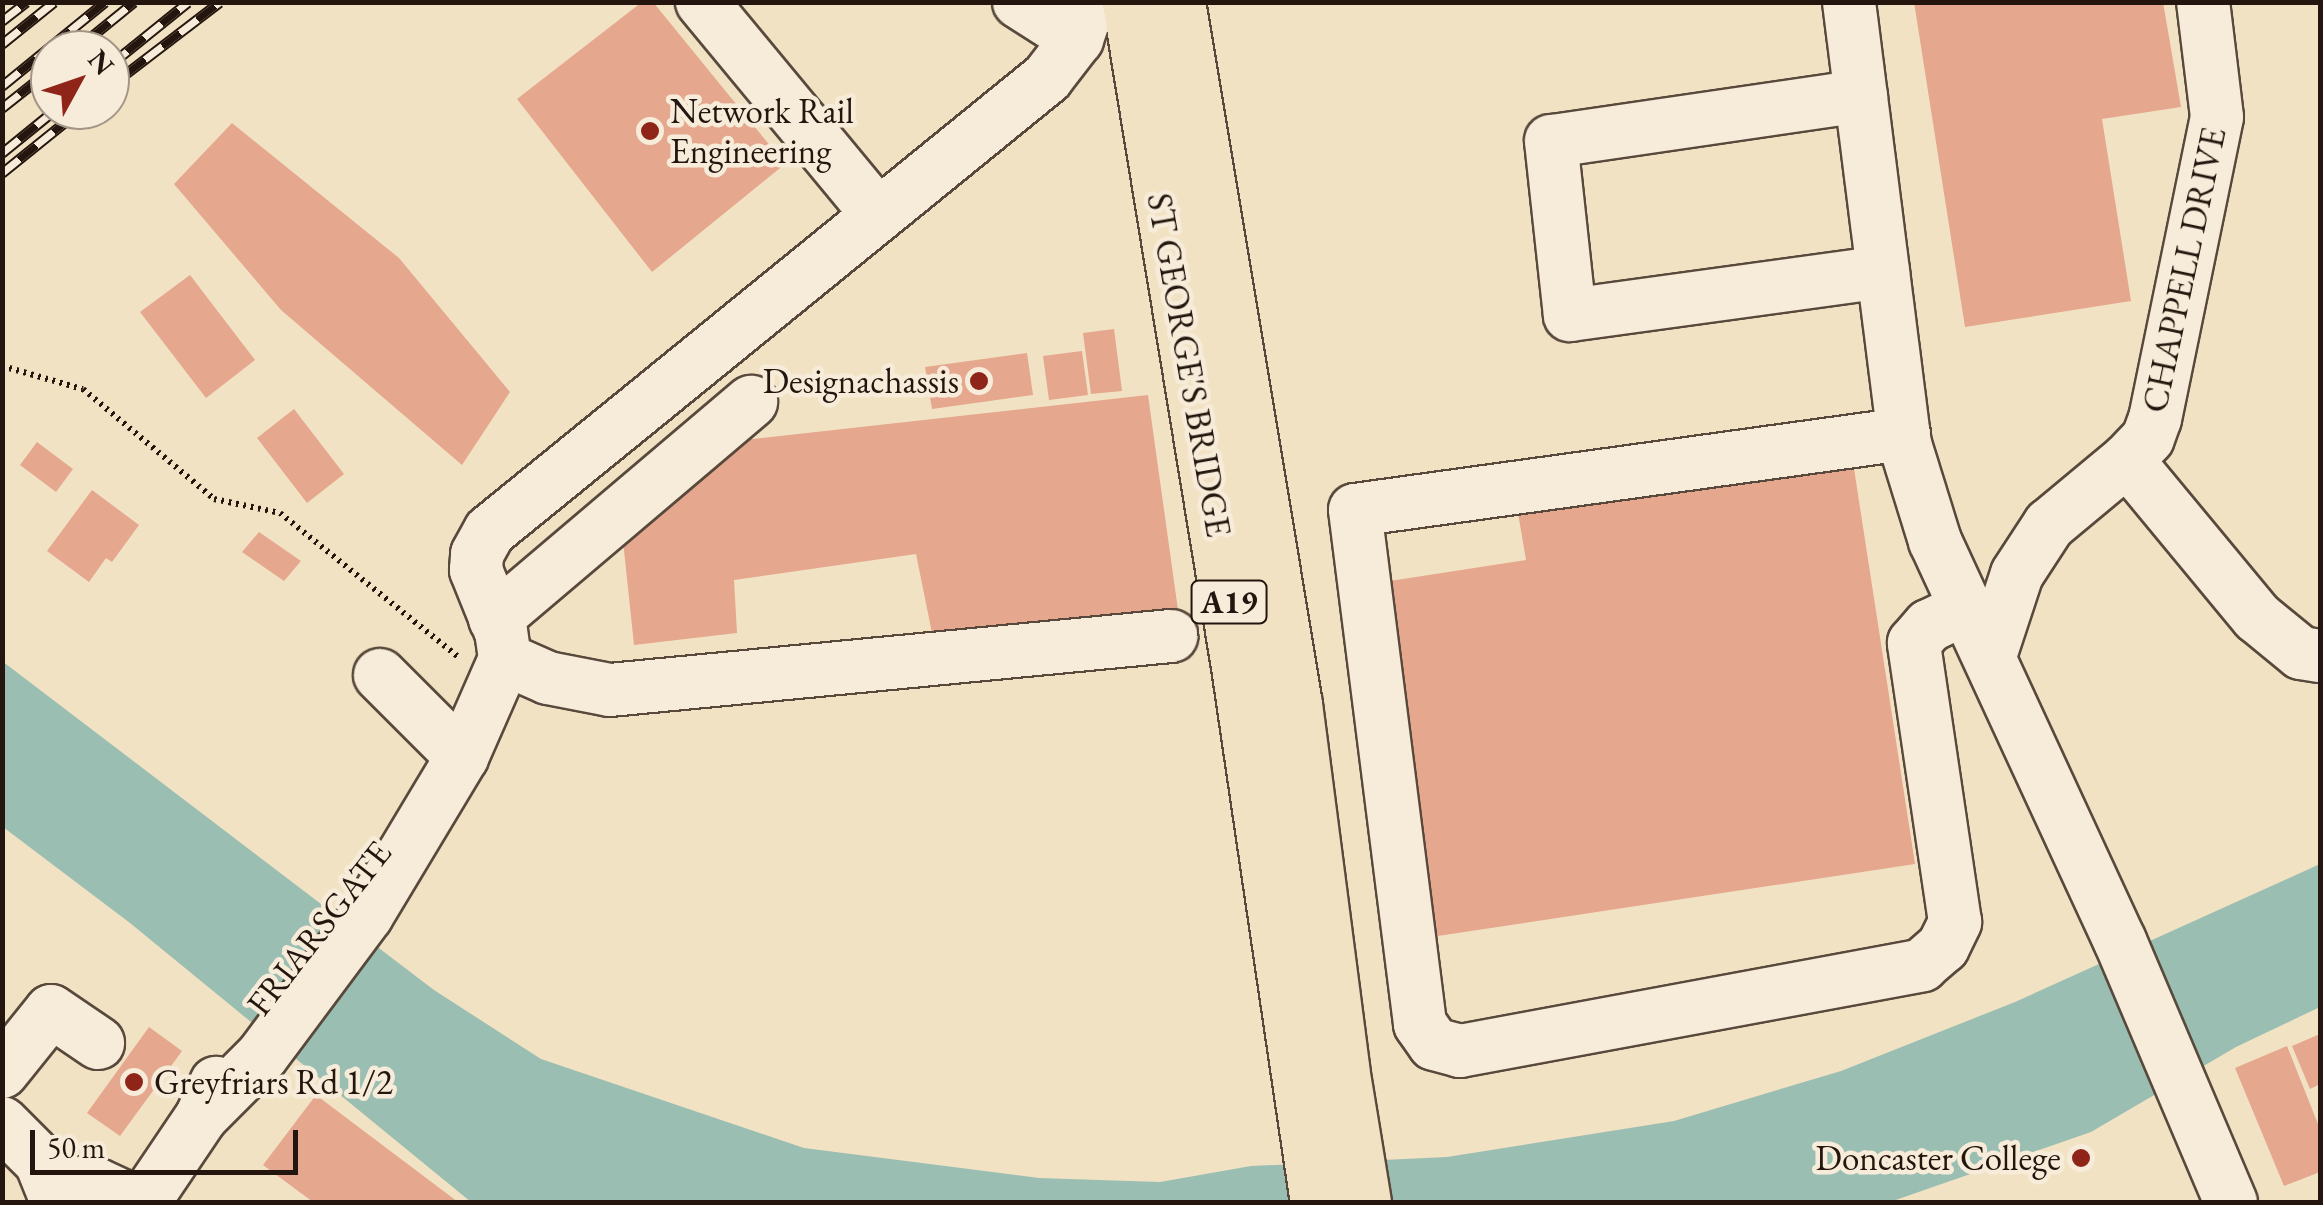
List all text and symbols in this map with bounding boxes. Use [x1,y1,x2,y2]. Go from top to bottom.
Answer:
north arrow [30,30,130,130]
text: N [80,42,123,82]
place label: Network Rail Engineering [670,90,854,172]
marker: Network Rail Engineering [639,120,661,142]
street label: CHAPPELL DRIVE [2133,124,2235,416]
street label: ST GEORGE'S BRIDGE [1138,190,1240,540]
place label: Designachassis [763,360,959,402]
marker: Designachassis [968,370,990,392]
road number: A19 [1189,575,1269,629]
street label: FRIARSGATE [238,832,400,1024]
place label: Greyfriars Rd 1/2 [154,1061,393,1103]
marker: Greyfriars Rd 1/2 [123,1071,145,1093]
scale bar [35,1110,302,1172]
text: 50 m [47,1128,105,1167]
place label: Doncaster College [1816,1137,2061,1179]
marker: Doncaster College [2070,1147,2092,1169]

